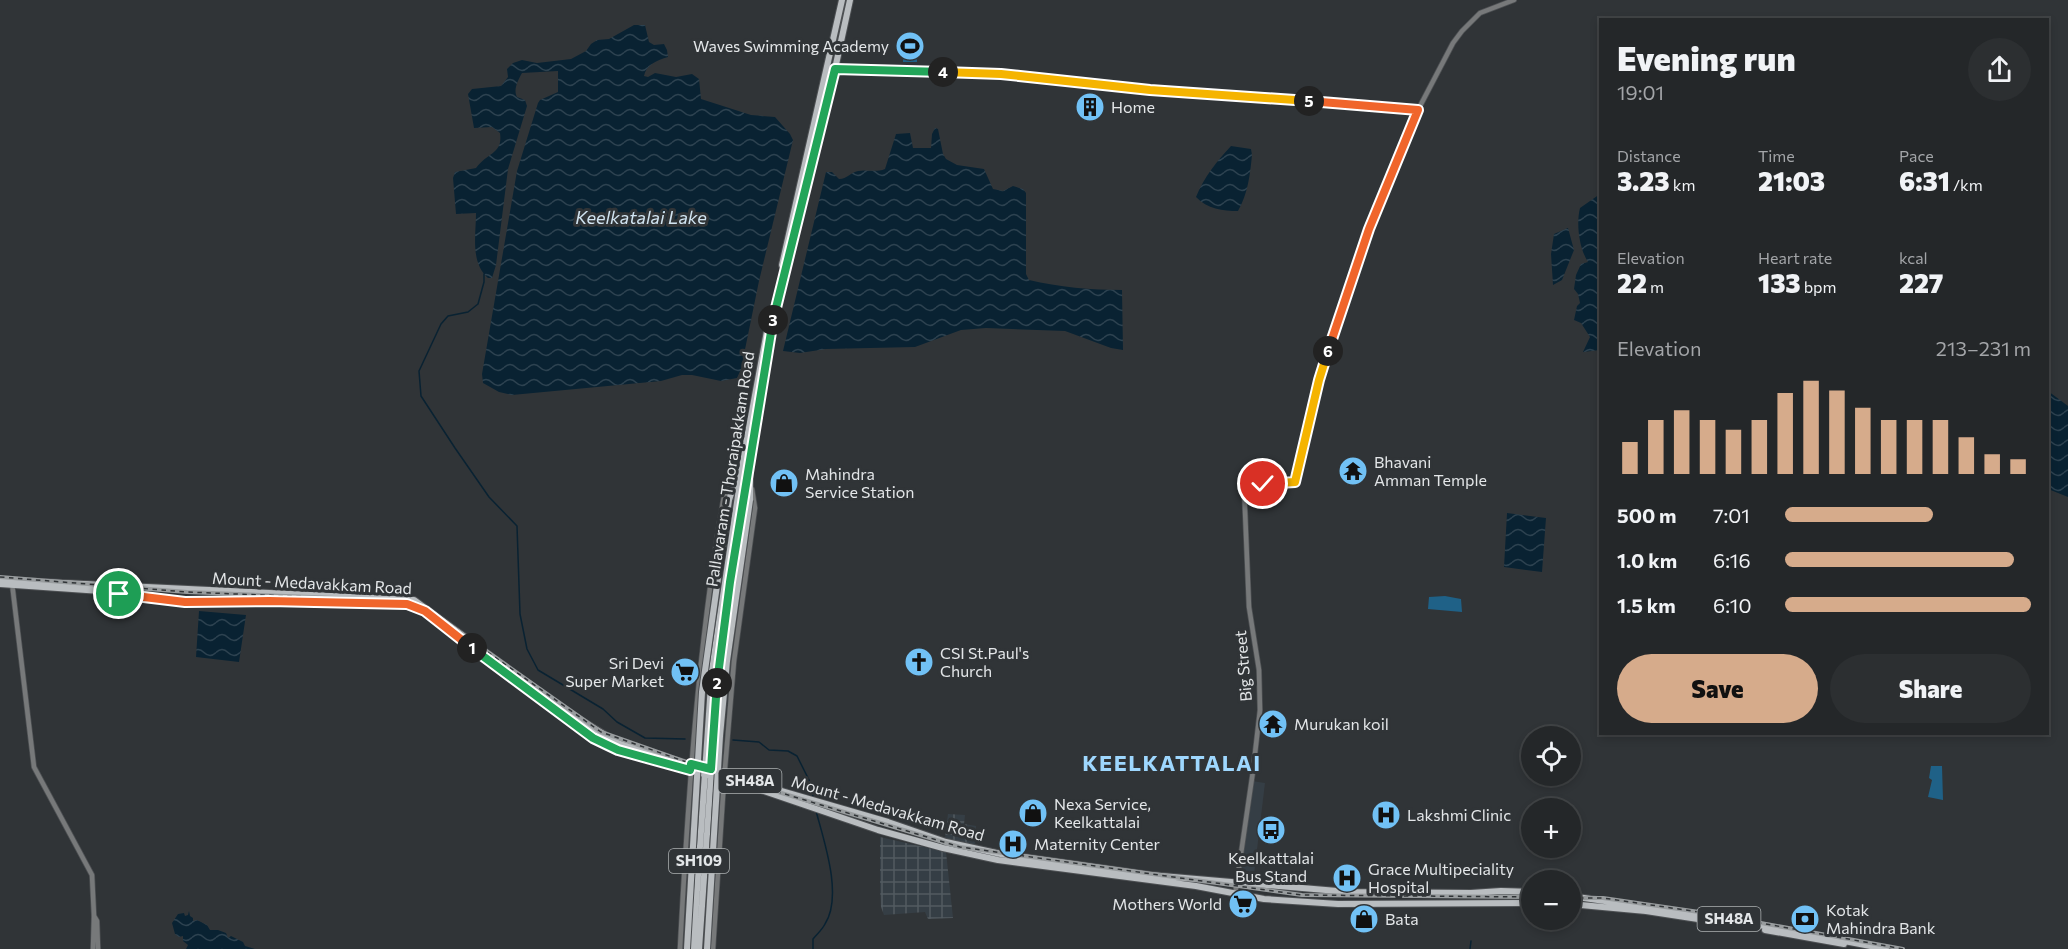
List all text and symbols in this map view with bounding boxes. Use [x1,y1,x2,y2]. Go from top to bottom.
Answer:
sports icon: Waves Swimming Academy [894,30,926,62]
place label: Waves Swimming Academy [693,36,889,55]
text: Evening run [1617,37,1796,78]
button: share [1968,38,2031,101]
pin: 4 [928,57,958,87]
text: 4 [938,62,948,81]
text: 19:01 [1617,80,1664,104]
pin: 5 [1294,86,1324,116]
building icon: Home [1074,91,1106,123]
text: 5 [1304,91,1314,110]
place label: Home [1111,97,1155,116]
text: Distance [1617,146,1681,165]
text: Time [1758,146,1795,165]
text: Pace [1899,146,1934,165]
text: 3.23 [1617,165,1670,196]
text: 21:03 [1758,165,1825,196]
text: 6:31 [1899,165,1950,196]
text: km [1670,175,1695,194]
text: /km [1950,175,1983,194]
water label: Keelkatalai Lake [575,206,707,228]
text: Elevation [1617,248,1685,267]
text: Heart rate [1758,248,1832,267]
text: kcal [1899,248,1928,267]
text: 22 [1617,267,1647,298]
text: 133 [1758,267,1801,298]
text: 227 [1899,267,1943,298]
text: m [1647,277,1664,296]
text: bpm [1801,277,1837,296]
pin: 3 [758,305,788,335]
text: 3 [768,310,778,329]
pin: 6 [1313,336,1343,366]
text: Elevation [1617,336,1702,360]
text: 213–231 m [1936,336,2031,360]
text: 6 [1323,341,1333,360]
street label: Pallavaram - Thoraipakkam Road [701,350,758,588]
place label: Bhavani Amman Temple [1374,452,1487,489]
temple icon: Bhavani Amman Temple [1337,455,1369,487]
pin [1237,458,1288,509]
place label: Mahindra Service Station [805,464,915,501]
shop icon: Mahindra Service Station [768,467,800,499]
icon: check [1246,467,1279,500]
text: 500 m [1617,503,1677,527]
text: 7:01 [1713,503,1750,527]
text: 1.0 km [1617,548,1677,572]
text: 6:16 [1713,548,1751,572]
pin [93,568,144,619]
street label: Mount - Medavakkam Road [212,568,412,597]
icon: arrive [102,577,135,610]
text: 1.5 km [1617,593,1676,617]
text: 6:10 [1713,593,1751,617]
street label: Big Street [1230,629,1255,702]
pin: 1 [457,633,487,663]
text: 1 [468,638,476,657]
place label: CSI St.Paul's Church [940,643,1029,680]
church icon: CSI St.Paul's Church [903,646,935,678]
place label: Sri Devi Super Market [565,653,664,690]
button: Save [1617,654,1818,723]
button: Share [1830,654,2031,723]
supermarket icon: Sri Devi Super Market [669,656,701,688]
pin: 2 [702,668,732,698]
text: 2 [712,673,722,692]
temple icon: Murukan koil [1257,708,1289,740]
place label: Murukan koil [1294,714,1389,733]
map controls [1521,726,1581,930]
button: locate [1521,726,1581,786]
district label: KEELKATTALAI [1082,749,1262,776]
road number: SH48A [718,769,782,793]
street label: Mount - Medavakkam Road [789,771,987,844]
place label: Nexa Service, Keelkattalai [1054,794,1151,831]
shop icon: Nexa Service, Keelkattalai [1017,797,1049,829]
button: + [1521,798,1581,858]
hospital icon: Lakshmi Clinic [1370,799,1402,831]
place label: Lakshmi Clinic [1407,805,1511,824]
bus stop icon: Keelkattalai Bus Stand [1255,814,1287,846]
hospital icon: Maternity Center [997,828,1029,860]
place label: Maternity Center [1034,834,1160,853]
place label: Keelkattalai Bus Stand [1228,848,1314,885]
road number: SH109 [669,849,729,873]
place label: Grace Multipeciality Hospital [1368,859,1514,896]
hospital icon: Grace Multipeciality Hospital [1331,862,1363,894]
button: − [1521,870,1581,930]
supermarket icon: Mothers World [1227,888,1259,920]
place label: Mothers World [1112,894,1222,913]
place label: Kotak Mahindra Bank [1826,900,1936,937]
shop icon: Bata [1348,903,1380,935]
bank icon: Kotak Mahindra Bank [1789,903,1821,935]
road number: SH48A [1698,907,1760,931]
place label: Bata [1385,909,1419,928]

